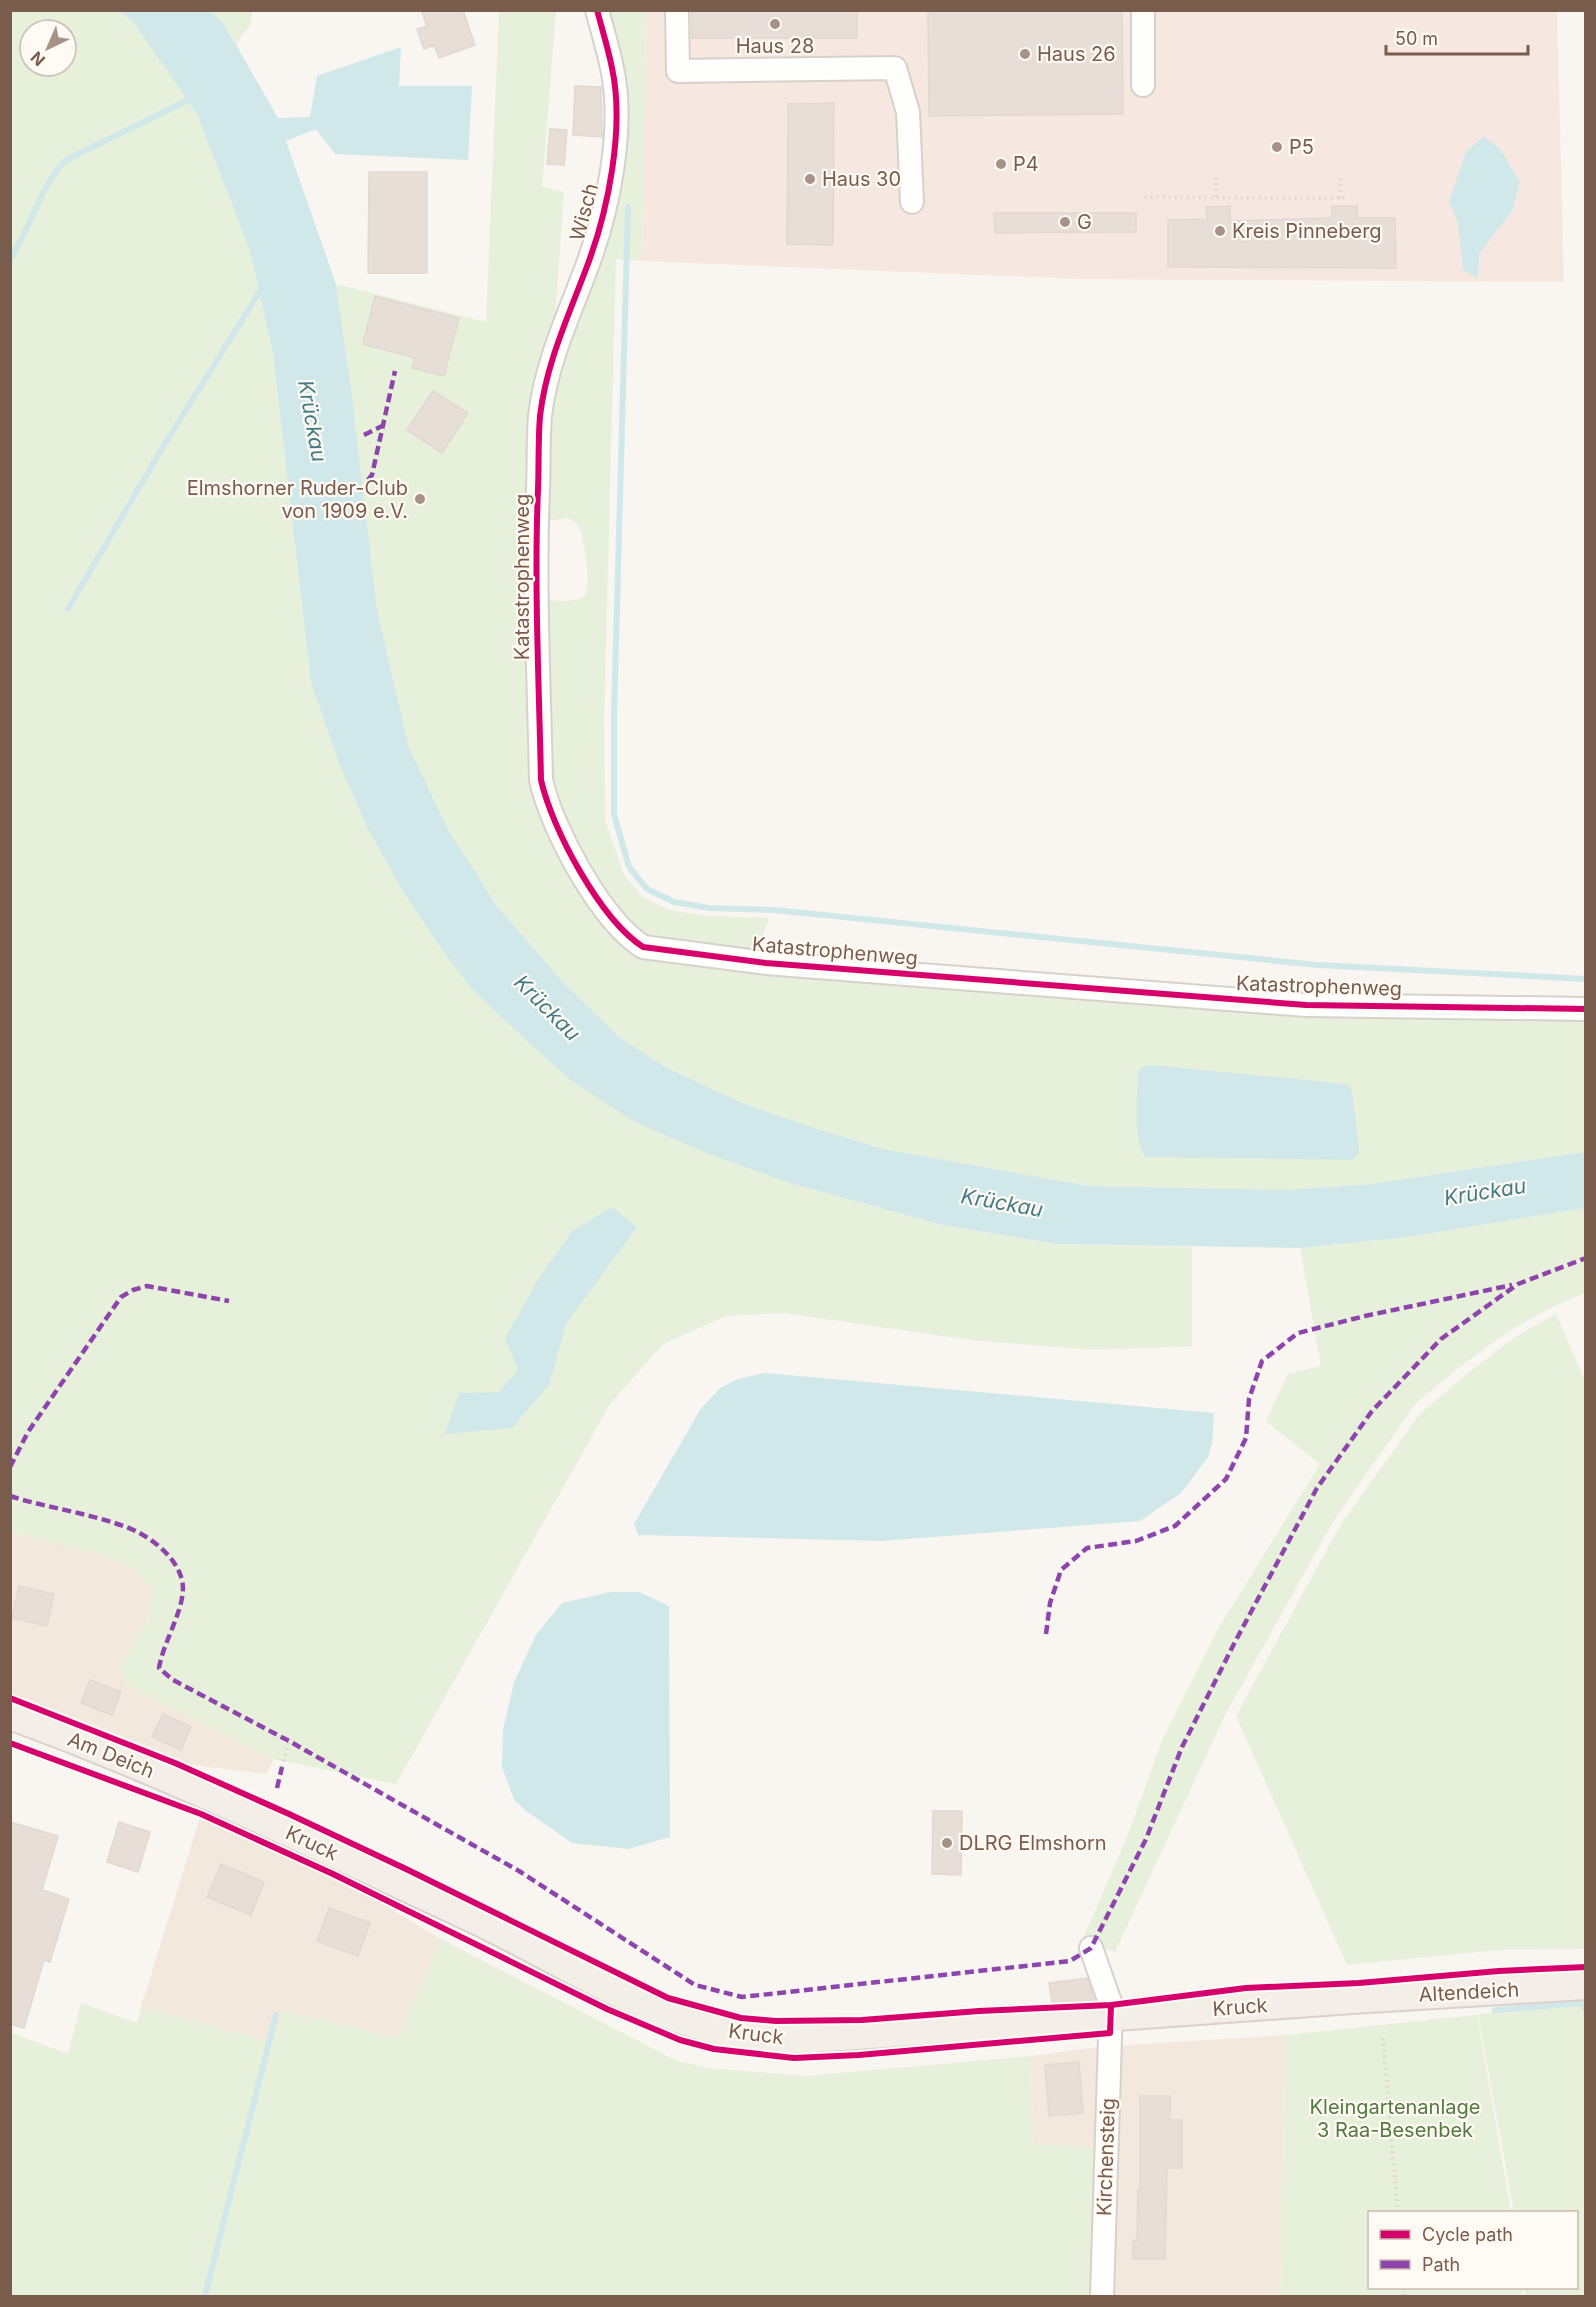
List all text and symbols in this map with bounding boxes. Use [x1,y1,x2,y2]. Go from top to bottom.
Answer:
marker: Haus 28 [768,17,782,31]
north arrow [18,18,78,78]
scale bar [1386,18,1528,56]
text: 50 m [1395,28,1438,49]
place label: Haus 28 [736,34,814,58]
place label: Haus 26 [1037,42,1116,66]
text: N [26,47,49,70]
marker: Haus 26 [1018,47,1032,61]
place label: P5 [1289,135,1314,159]
marker: P5 [1270,140,1284,154]
place label: P4 [1013,152,1039,176]
marker: P4 [994,157,1008,171]
place label: Haus 30 [822,167,901,191]
marker: Haus 30 [803,172,817,186]
street label: Wisch [565,181,603,243]
place label: G [1077,210,1092,234]
marker: G [1058,215,1072,229]
place label: Kreis Pinneberg [1232,219,1382,243]
marker: Kreis Pinneberg [1213,224,1227,238]
water label: Krückau [293,378,332,464]
place label: Elmshorner Ruder-Club von 1909 e.V. [187,476,408,523]
marker: Elmshorner Ruder-Club von 1909 e.V. [413,492,427,506]
street label: Katastrophenweg [510,494,534,660]
street label: Katastrophenweg [751,932,919,970]
water label: Krückau [509,970,585,1046]
street label: Katastrophenweg [1235,971,1403,1001]
water label: Krückau [1442,1173,1528,1210]
water label: Krückau [959,1183,1045,1222]
street label: Am Deich [64,1727,158,1783]
street label: Kruck [282,1820,342,1866]
place label: DLRG Elmshorn [959,1831,1107,1855]
marker: DLRG Elmshorn [940,1836,954,1850]
street label: Altendeich [1418,1977,1520,2007]
street label: Kruck [1212,1993,1268,2021]
street label: Kruck [727,2019,785,2049]
park label: Kleingartenanlage 3 Raa-Besenbek [1310,2095,1480,2142]
street label: Kirchensteig [1092,2098,1120,2216]
legend [1368,2211,1578,2289]
text: Cycle path [1422,2224,1513,2245]
text: Path [1422,2254,1460,2275]

